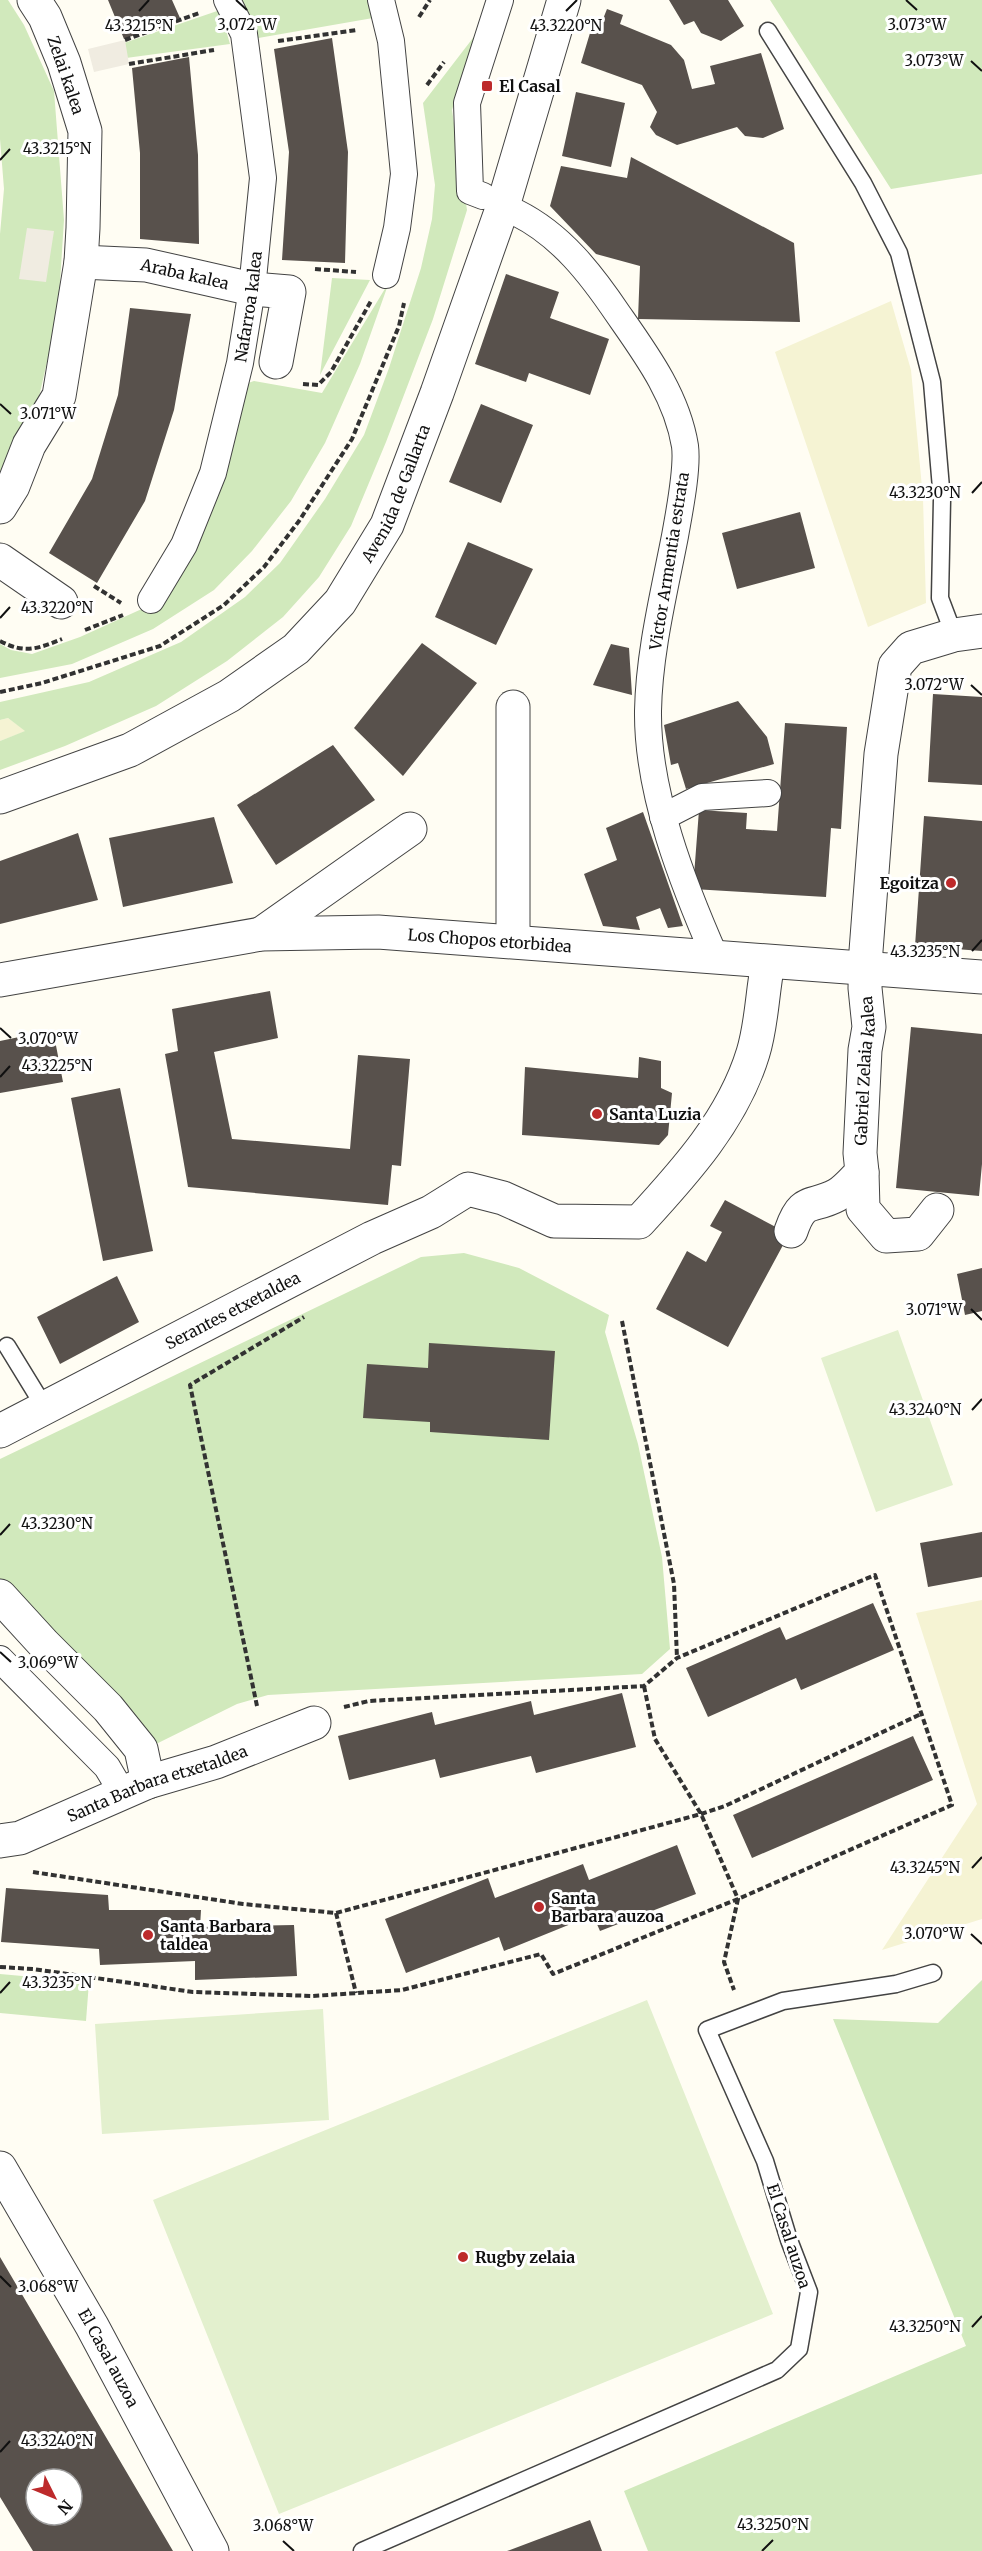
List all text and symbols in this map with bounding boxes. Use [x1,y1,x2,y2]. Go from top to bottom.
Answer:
text: 3.072°W [217,15,278,34]
text: 3.073°W [888,15,947,34]
text: 43.3215°N [105,16,174,35]
text: 43.3220°N [530,16,603,35]
street label: Zelai kalea [43,33,89,117]
text: 3.073°W [905,51,964,70]
place label: El Casal [499,76,561,96]
marker: El Casal [480,79,494,93]
text: 43.3215°N [23,139,92,158]
street label: Nafarroa kalea [230,250,266,364]
street label: Araba kalea [138,254,231,294]
text: 3.071°W [20,404,77,423]
street label: Avenida de Gallarta [356,421,434,567]
street label: Victor Armentia estrata [645,470,693,652]
text: 43.3230°N [889,483,961,502]
text: 43.3220°N [21,598,94,617]
text: 3.072°W [904,675,965,694]
place label: Egoitza [880,873,939,893]
marker: Egoitza [944,876,958,890]
street label: Los Chopos etorbidea [407,924,573,956]
text: 43.3235°N [890,942,960,961]
street label: Gabriel Zelaia kalea [850,995,879,1146]
text: 3.070°W [18,1029,79,1048]
text: 43.3225°N [22,1056,93,1075]
place label: Santa Luzia [609,1104,701,1124]
marker: Santa Luzia [590,1107,604,1121]
street label: Serantes etxetaldea [162,1267,304,1354]
text: 3.071°W [906,1300,963,1319]
text: 43.3240°N [889,1400,962,1419]
text: 43.3230°N [21,1514,93,1533]
text: 3.069°W [18,1653,79,1672]
street label: Santa Barbara etxetaldea [64,1740,251,1826]
text: 43.3245°N [890,1858,961,1877]
place label: Santa Barbara auzoa [551,1888,664,1926]
marker: Santa Barbara auzoa [532,1900,546,1914]
place label: Santa Barbara taldea [160,1916,271,1954]
text: 3.070°W [904,1924,965,1943]
marker: Santa Barbara taldea [141,1928,155,1942]
text: 43.3235°N [22,1973,92,1992]
street label: El Casal auzoa [763,2181,815,2291]
place label: Rugby zelaia [475,2247,575,2267]
marker: Rugby zelaia [456,2250,470,2264]
text: 3.068°W [18,2277,79,2296]
street label: El Casal auzoa [74,2305,144,2411]
text: 43.3250°N [889,2317,961,2336]
text: 43.3240°N [21,2431,94,2450]
north arrow [24,2467,84,2527]
text: N [53,2496,77,2519]
text: 43.3250°N [737,2515,809,2534]
text: 3.068°W [253,2516,314,2535]

